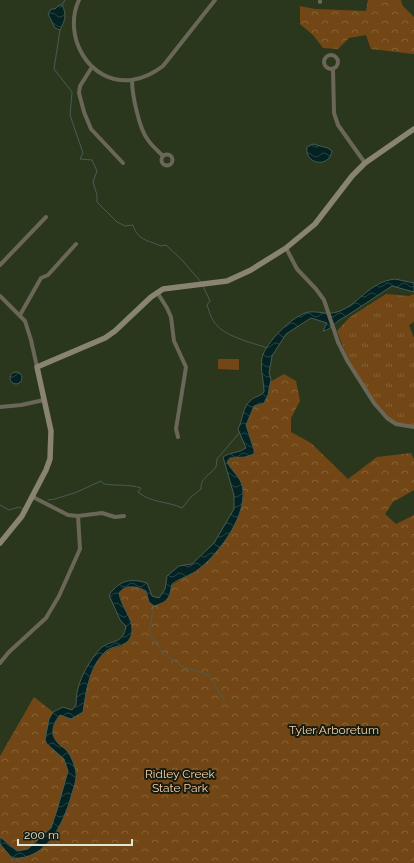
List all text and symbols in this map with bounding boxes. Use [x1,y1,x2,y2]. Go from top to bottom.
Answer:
park label: Tyler Arboretum [289,723,379,737]
park label: Ridley Creek State Park [145,767,216,795]
scale bar [18,821,132,847]
text: 200 m [24,828,59,842]

